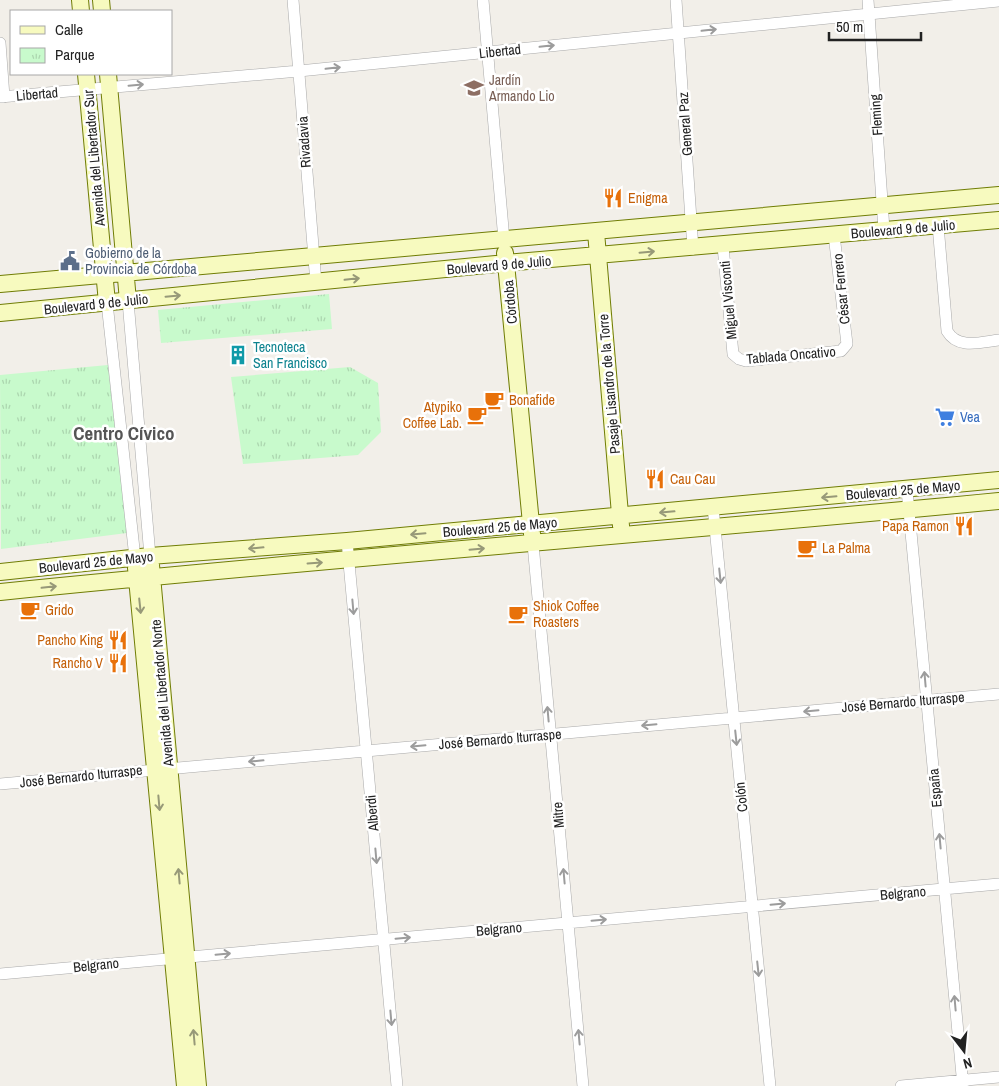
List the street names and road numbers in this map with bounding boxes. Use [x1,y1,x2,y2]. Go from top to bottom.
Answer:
street label: Libertad [478,40,522,62]
street label: Libertad [15,83,59,105]
street label: Avenida del Libertador Sur [79,89,109,228]
street label: General Paz [674,91,696,156]
street label: Fleming [866,93,886,136]
street label: Rivadavia [293,115,315,168]
street label: Boulevard 9 de Julio [850,215,956,243]
street label: Boulevard 9 de Julio [446,251,552,279]
street label: César Ferrero [828,253,854,325]
street label: Miguel Visconti [716,260,740,340]
street label: Córdoba [499,279,521,325]
street label: Boulevard 9 de Julio [43,290,149,318]
street label: Pasaje Lisandro de la Torre [594,313,624,455]
street label: Tablada Oncativo [746,342,836,368]
street label: Boulevard 25 de Mayo [845,476,961,504]
street label: Boulevard 25 de Mayo [442,513,558,541]
street label: Boulevard 25 de Mayo [38,547,154,577]
street label: Avenida del Libertador Norte [147,619,177,768]
street label: José Bernardo Iturraspe [841,688,965,716]
street label: José Bernardo Iturraspe [438,725,562,753]
street label: José Bernardo Iturraspe [19,761,143,791]
street label: España [924,767,946,808]
street label: Colón [730,781,752,813]
street label: Alberdi [361,794,383,833]
street label: Mitre [548,801,568,829]
street label: Belgrano [879,882,927,904]
street label: Belgrano [475,918,523,940]
street label: Belgrano [72,954,120,976]

